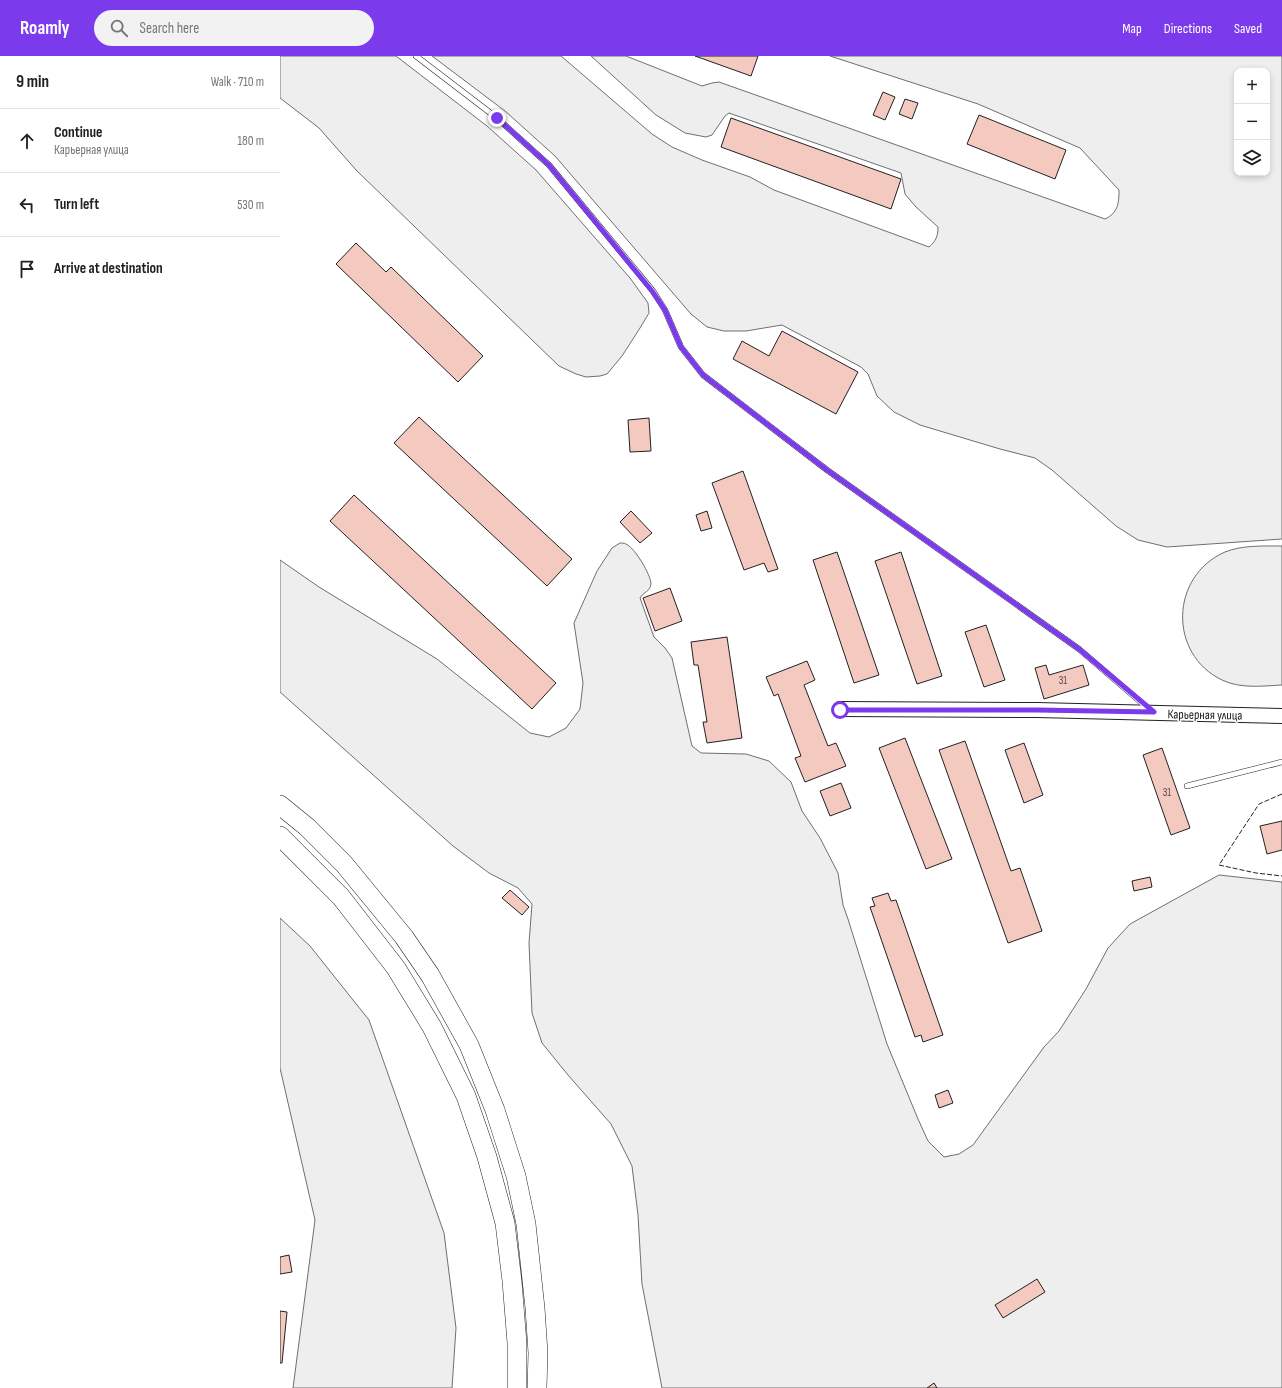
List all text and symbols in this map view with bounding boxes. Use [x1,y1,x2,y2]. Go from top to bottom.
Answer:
search box [94,10,374,46]
text: Roamly [20,17,70,40]
icon: search [108,17,130,39]
text: Search here [140,19,199,38]
text: Map [1122,20,1142,37]
text: Directions [1164,20,1212,37]
text: Saved [1234,20,1262,37]
map controls [1234,68,1270,176]
button: + [1234,68,1270,104]
text: 9 min [16,72,49,92]
text: Walk · 710 m [211,74,264,90]
button: − [1234,104,1270,140]
route end [488,109,506,127]
text: Continue [54,123,103,142]
icon: ahead [16,130,38,152]
text: 180 m [238,133,264,149]
button: layers [1234,140,1270,176]
text: Карьерная улица [54,142,129,158]
icon: left [16,194,38,216]
text: Turn left [54,195,99,214]
text: 530 m [237,197,264,213]
icon: arrive [16,258,38,280]
text: Arrive at destination [54,259,163,278]
house number: 31 [1059,674,1067,687]
route start [831,701,849,719]
street label: Карьерная улица [1167,706,1242,724]
house number: 31 [1163,786,1171,799]

